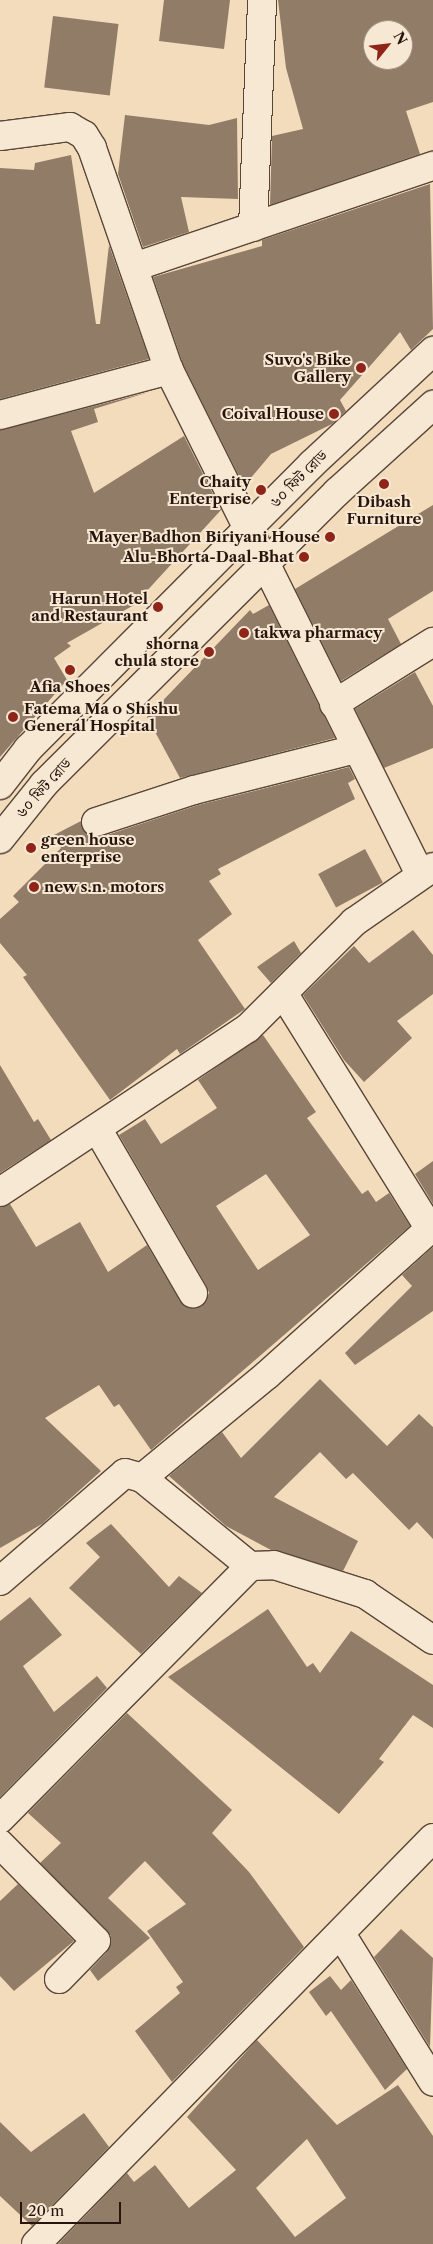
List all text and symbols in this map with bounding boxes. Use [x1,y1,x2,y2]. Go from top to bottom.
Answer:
north arrow [363,20,413,70]
text: N [389,29,411,48]
place label: Suvo's Bike Gallery [265,350,351,385]
marker: Suvo's Bike Gallery [355,362,367,374]
place label: Coival House [222,405,324,423]
marker: Coival House [328,408,340,420]
street label: ৬০ ফিট রোড [265,446,331,512]
place label: Chaity Enterprise [169,472,251,507]
marker: Dibash Furniture [378,478,390,490]
marker: Chaity Enterprise [255,484,267,496]
place label: Dibash Furniture [346,492,422,527]
place label: Mayer Badhon Biriyani House [88,528,320,546]
marker: Mayer Badhon Biriyani House [324,531,336,543]
place label: Alu-Bhorta-Daal-Bhat [123,548,294,566]
marker: Alu-Bhorta-Daal-Bhat [298,551,310,563]
place label: Harun Hotel and Restaurant [31,589,148,624]
marker: Harun Hotel and Restaurant [152,601,164,613]
place label: takwa pharmacy [254,624,382,642]
marker: takwa pharmacy [238,627,250,639]
place label: shorna chula store [114,634,199,669]
marker: shorna chula store [203,646,215,658]
marker: Afia Shoes [64,664,76,676]
place label: Afia Shoes [30,678,110,696]
place label: Fatema Ma o Shishu General Hospital [24,699,179,734]
marker: Fatema Ma o Shishu General Hospital [6,710,20,724]
street label: ৬০ ফিট রোড [11,754,75,822]
place label: green house enterprise [41,830,134,865]
marker: green house enterprise [25,842,37,854]
place label: new s.n. motors [44,878,165,896]
marker: new s.n. motors [28,881,40,893]
scale bar [22,2192,124,2224]
text: 20 m [28,2201,64,2220]

